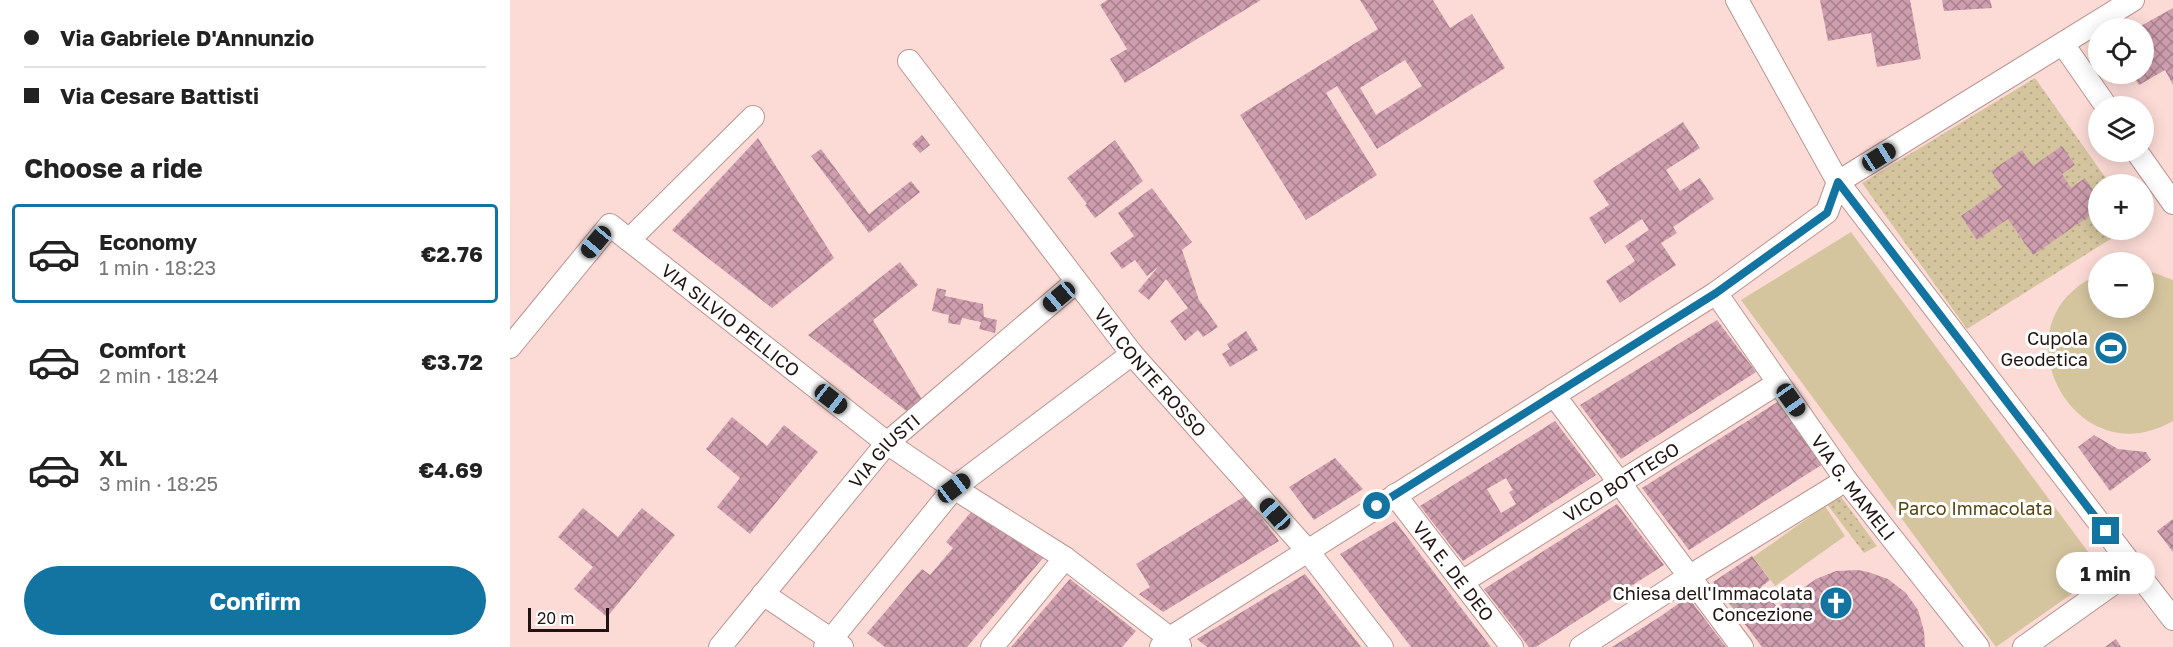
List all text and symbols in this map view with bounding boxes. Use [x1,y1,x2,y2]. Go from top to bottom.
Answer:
map controls [2088,18,2154,318]
button: locate [2088,18,2154,84]
text: Via Gabriele D'Annunzio [60,24,314,51]
text: Via Cesare Battisti [60,82,259,109]
button: layers [2088,96,2154,162]
car [1859,140,1899,174]
text: Choose a ride [24,152,203,184]
button: + [2088,174,2154,240]
car [578,222,614,262]
icon: car [27,227,81,281]
text: Economy [99,228,197,255]
text: €2.76 [421,240,483,267]
button: − [2088,252,2154,318]
text: 1 min · 18:23 [99,255,216,279]
street label: VIA SILVIO PELLICO [657,259,804,381]
car [1039,279,1079,315]
street label: VIA CONTE ROSSO [1090,303,1211,441]
place label: Cupola Geodetica [2001,327,2088,370]
sports icon: Cupola Geodetica [2093,330,2129,366]
icon: car [27,335,81,389]
text: Comfort [99,336,186,363]
text: €3.72 [422,348,483,375]
text: 2 min · 18:24 [99,363,219,387]
car [1773,380,1809,420]
car [811,381,851,417]
street label: VIA GIUSTI [844,409,924,492]
street label: VIA G. MAMELI [1807,430,1900,544]
street label: VICO BOTTEGO [1559,437,1683,526]
icon: car [27,443,81,497]
text: XL [99,444,127,471]
text: €4.69 [419,456,483,483]
car [934,470,974,506]
text: 3 min · 18:25 [99,471,218,495]
route start [1363,492,1390,519]
car [1256,495,1294,533]
park label: Parco Immacolata [1897,497,2053,519]
street label: VIA E. DE DEO [1408,517,1499,625]
route end [2092,517,2119,544]
callout: 1 min [2056,552,2156,594]
text: 1 min [2080,561,2131,585]
button: Confirm [24,566,486,635]
place label: Chiesa dell'Immacolata Concezione [1613,582,1813,625]
church icon: Chiesa dell'Immacolata Concezione [1818,585,1854,621]
scale bar [528,605,609,632]
text: 20 m [537,608,574,628]

